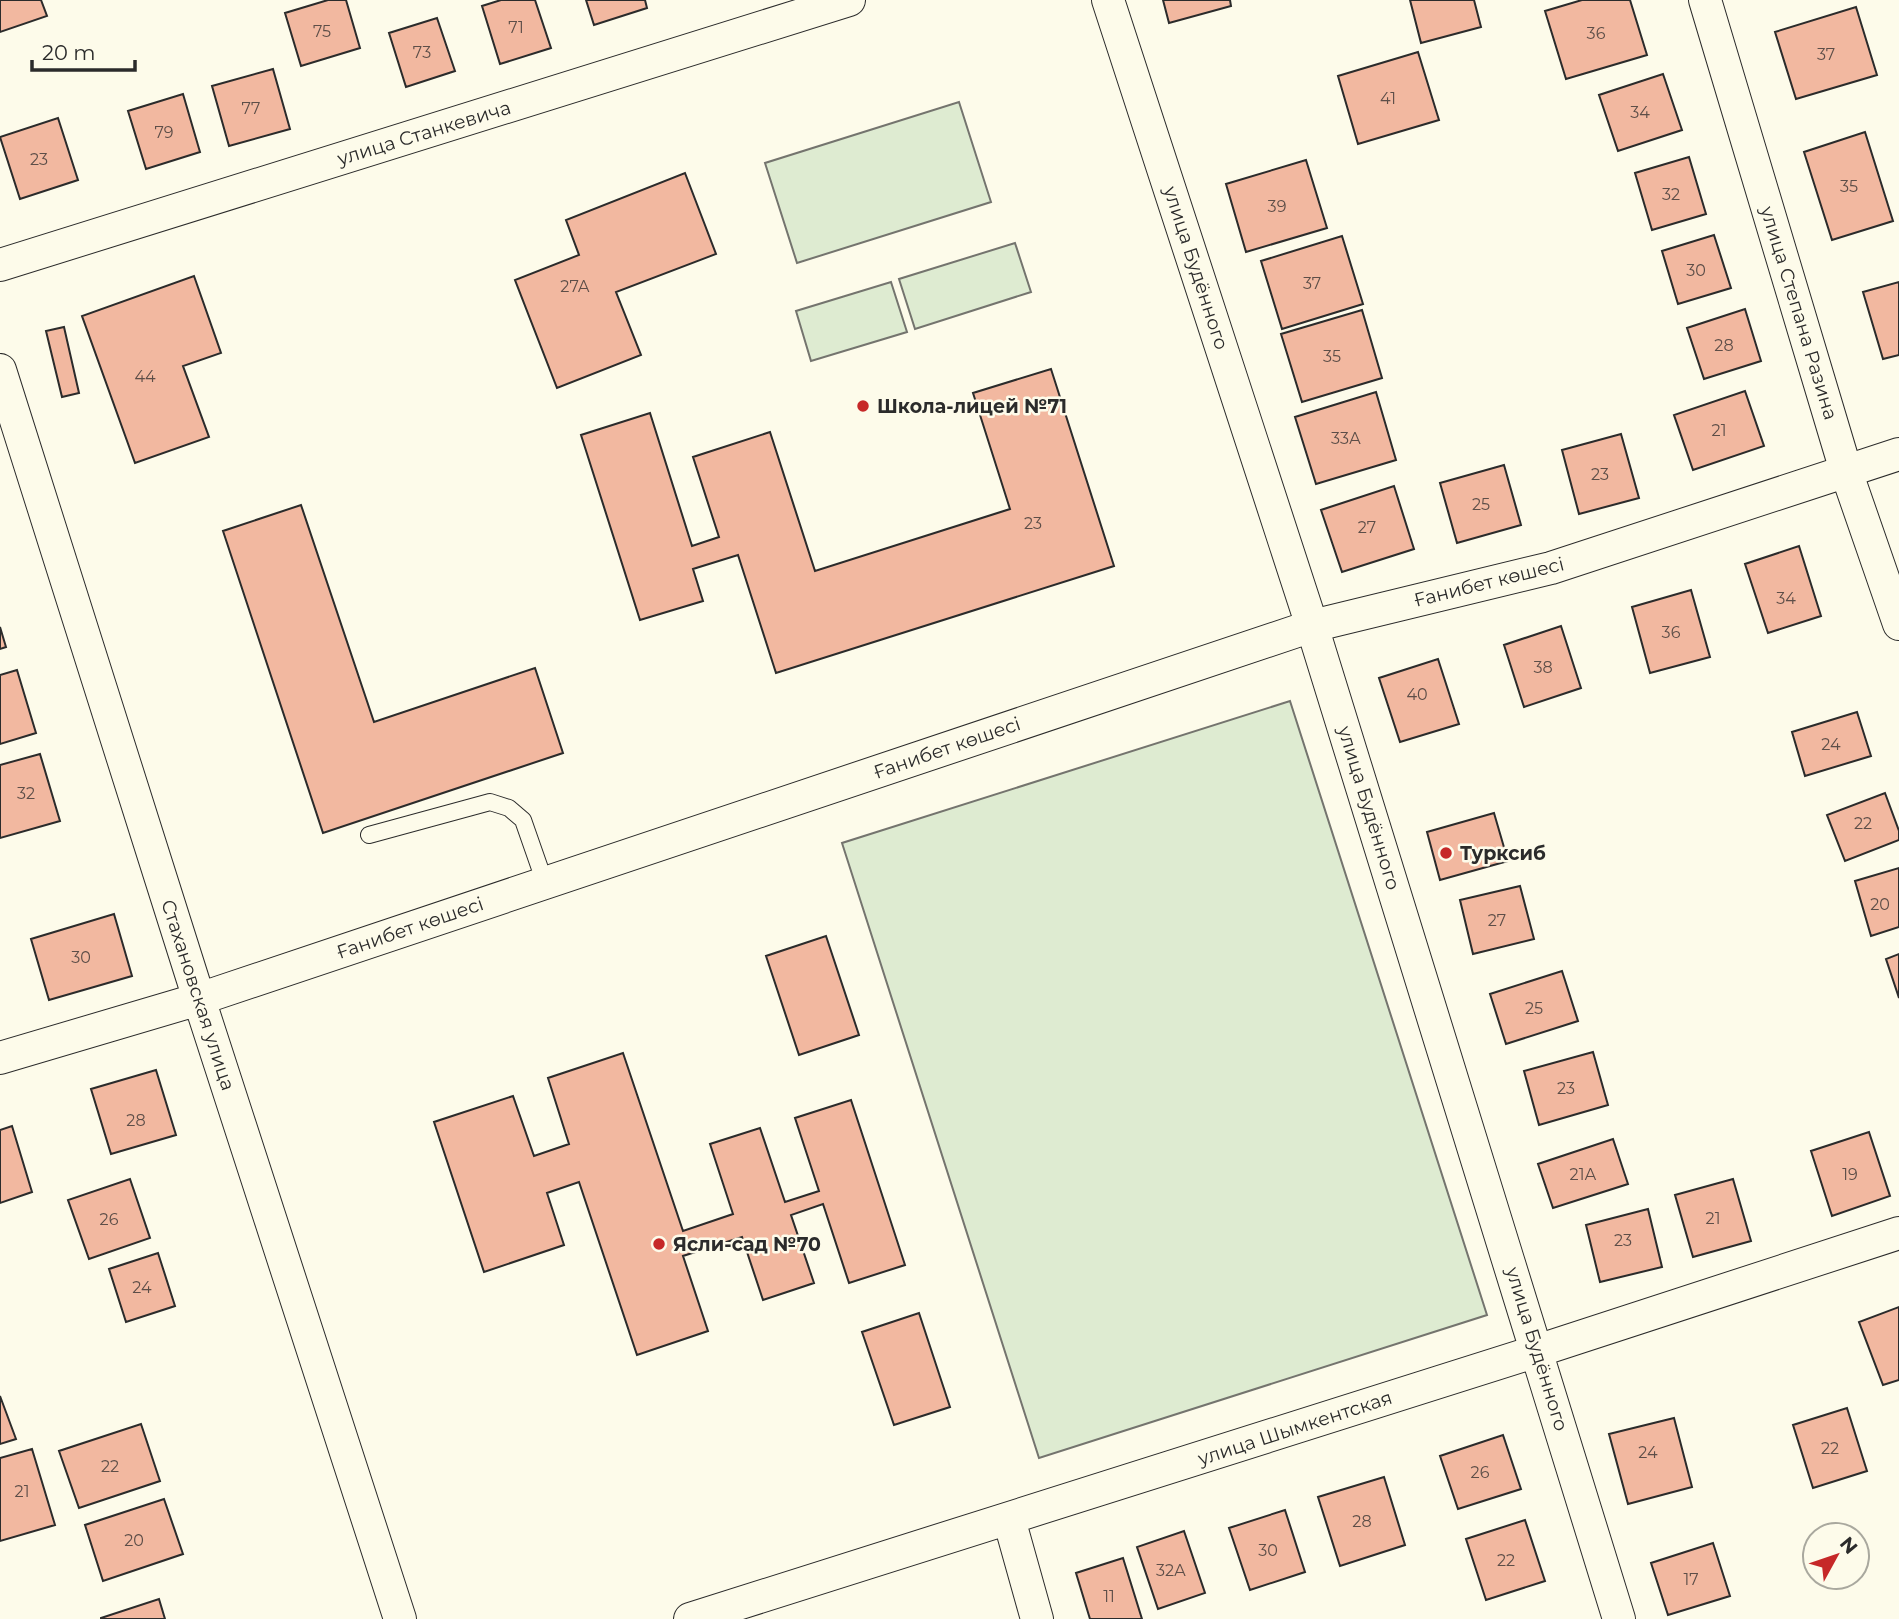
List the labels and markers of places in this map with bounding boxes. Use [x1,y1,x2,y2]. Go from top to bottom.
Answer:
place label: Школа-лицей №71 [877,395,1067,418]
marker: Школа-лицей №71 [855,398,871,414]
place label: Турксиб [1460,842,1546,865]
marker: Турксиб [1438,845,1454,861]
place label: Ясли-сад №70 [673,1233,821,1256]
marker: Ясли-сад №70 [651,1236,667,1252]

